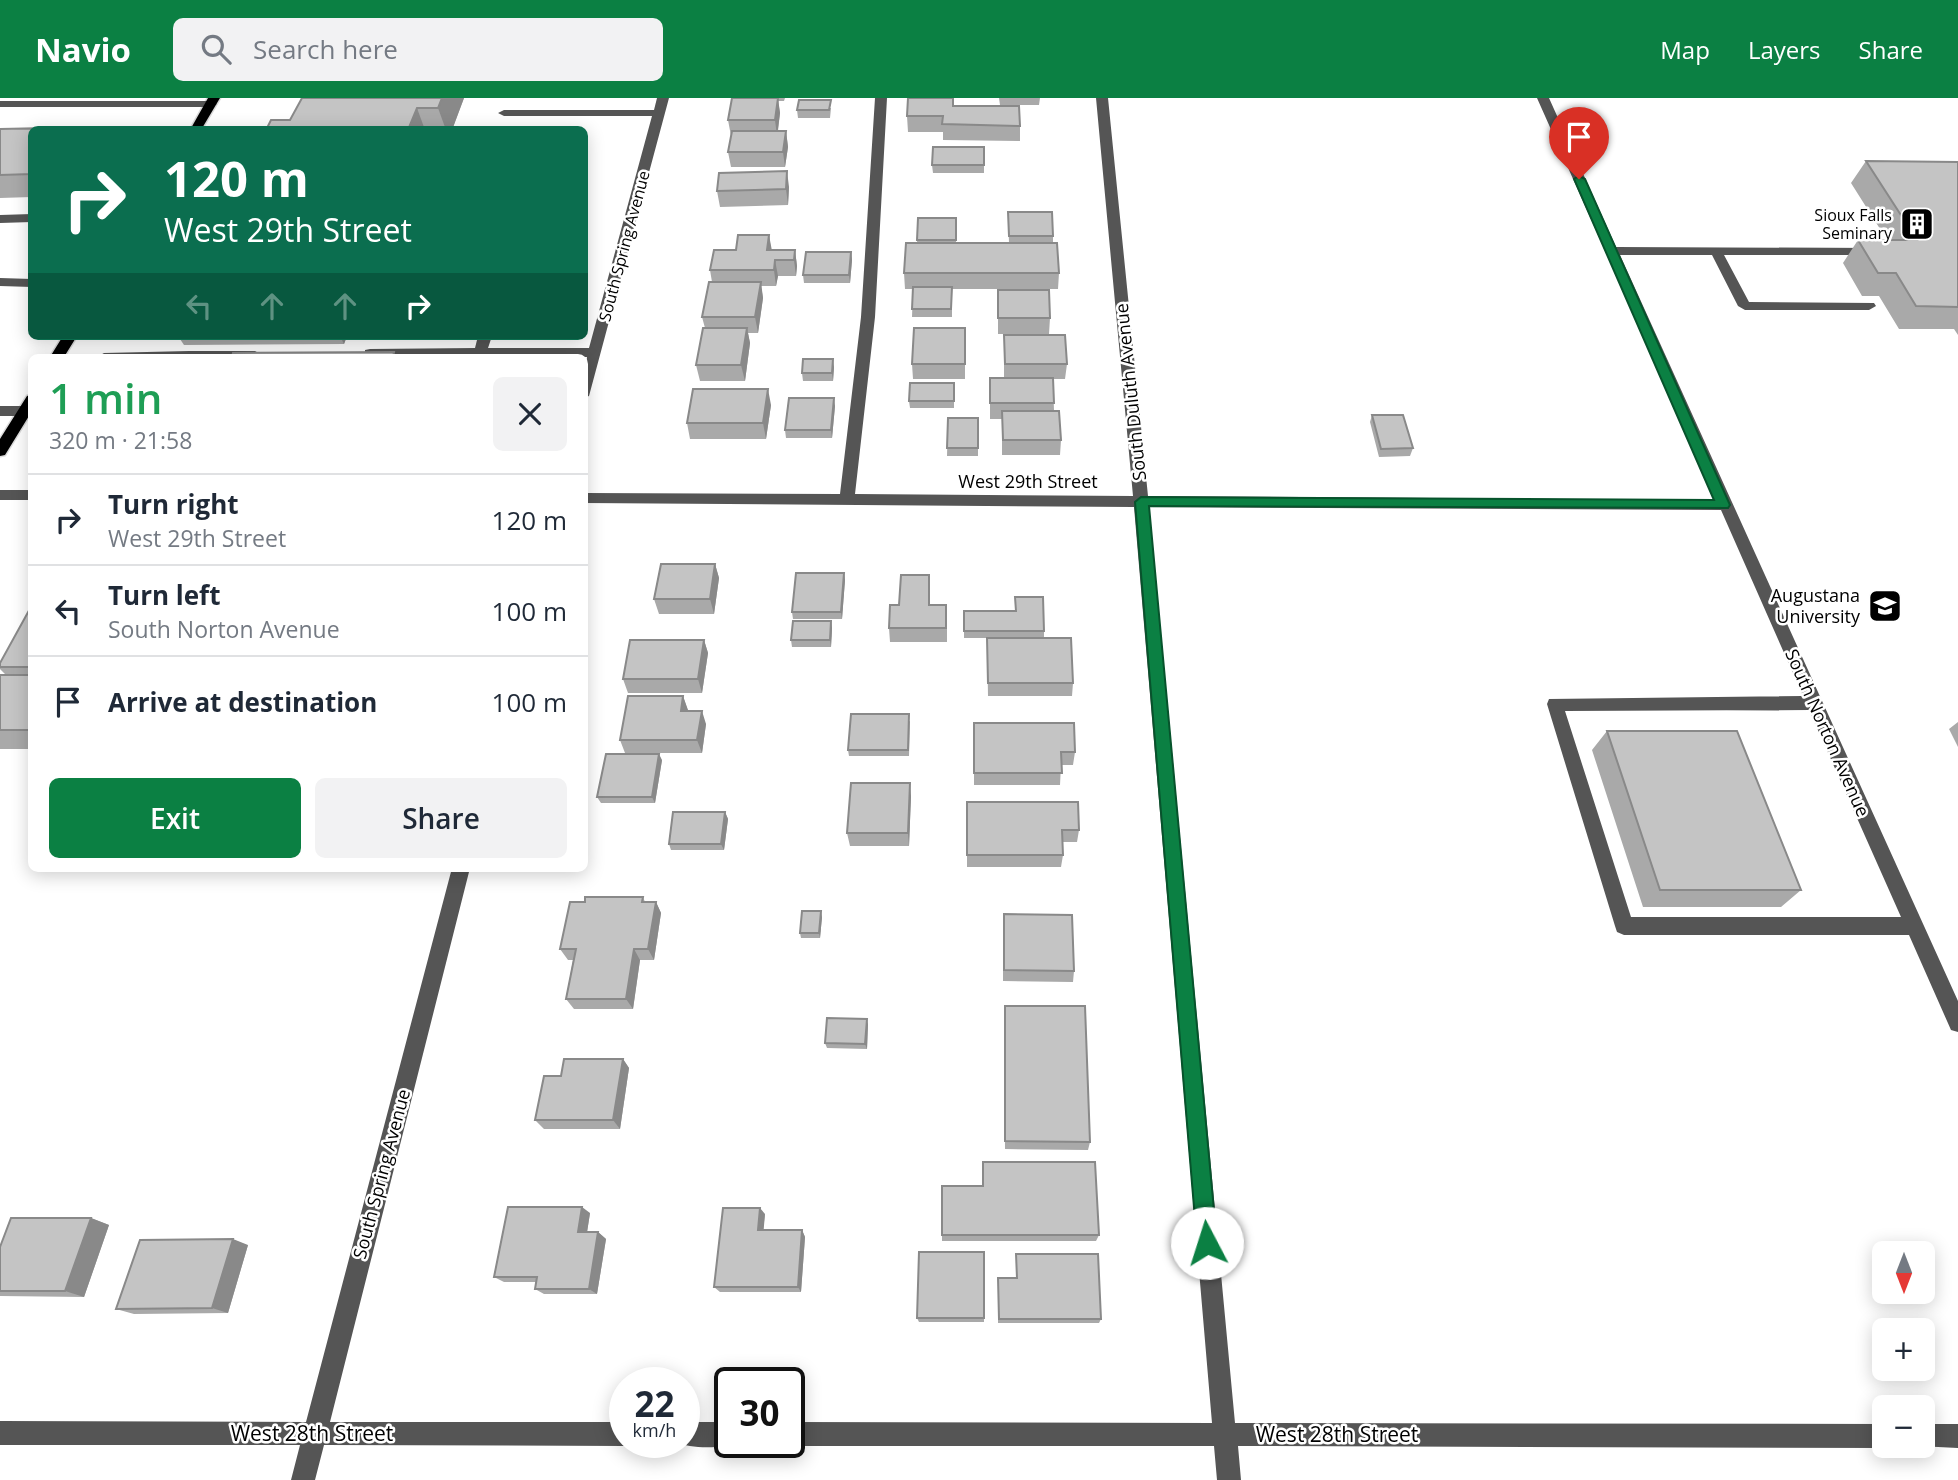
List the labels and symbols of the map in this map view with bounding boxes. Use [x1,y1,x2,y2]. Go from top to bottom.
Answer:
pin [1549,107,1609,179]
street label: South Spring Avenue [593,168,655,324]
place label: Sioux Falls Seminary [1814,204,1893,244]
building icon: Sioux Falls Seminary [1898,205,1936,243]
street label: South Duluth Avenue [1109,302,1151,482]
street label: West 29th Street [958,469,1098,493]
place label: Augustana University [1771,583,1861,628]
school or university icon: Augustana University [1866,587,1904,625]
street label: South Norton Avenue [1780,645,1876,820]
street label: South Spring Avenue [347,1086,415,1261]
position arrow [1170,1206,1244,1280]
north arrow [1872,1241,1936,1304]
speed limit sign: 30 [714,1367,805,1458]
street label: West 28th Street [231,1419,393,1447]
street label: West 28th Street [1256,1420,1418,1448]

